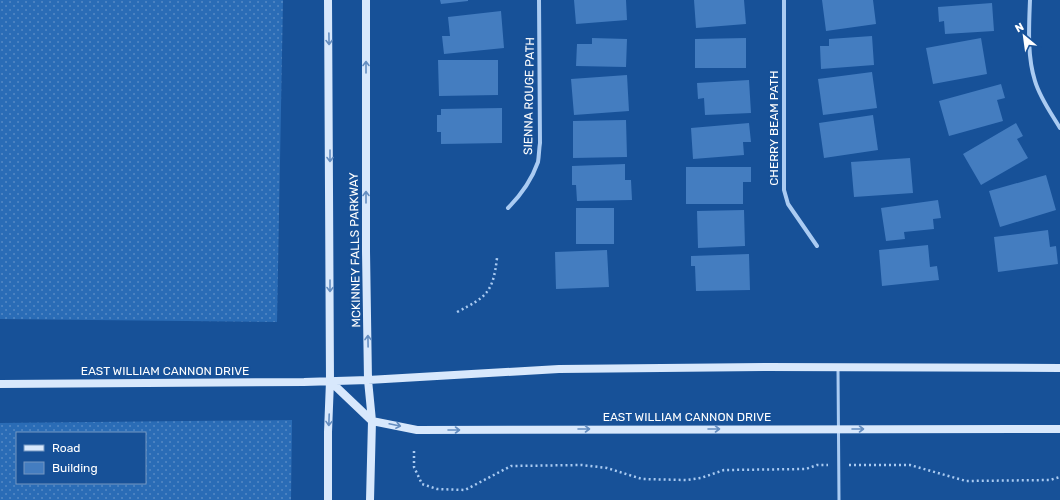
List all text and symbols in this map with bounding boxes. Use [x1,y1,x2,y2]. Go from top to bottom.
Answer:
north arrow [1004,16,1044,56]
text: N [1013,20,1026,35]
one-way arrow [325,32,333,45]
street label: SIENNA ROUGE PATH [521,37,537,155]
one-way arrow [362,61,370,74]
street label: CHERRY BEAM PATH [767,70,781,186]
one-way arrow [326,149,334,162]
street label: MCKINNEY FALLS PARKWAY [347,172,363,328]
one-way arrow [362,191,370,204]
one-way arrow [326,279,334,292]
one-way arrow [364,335,371,348]
street label: EAST WILLIAM CANNON DRIVE [81,364,249,378]
street label: EAST WILLIAM CANNON DRIVE [603,410,771,424]
one-way arrow [325,413,332,426]
one-way arrow [388,422,401,430]
one-way arrow [577,425,590,433]
one-way arrow [707,425,720,433]
one-way arrow [851,425,864,433]
one-way arrow [447,426,460,434]
legend [16,432,146,484]
text: Road [52,441,80,455]
text: Building [52,461,98,475]

